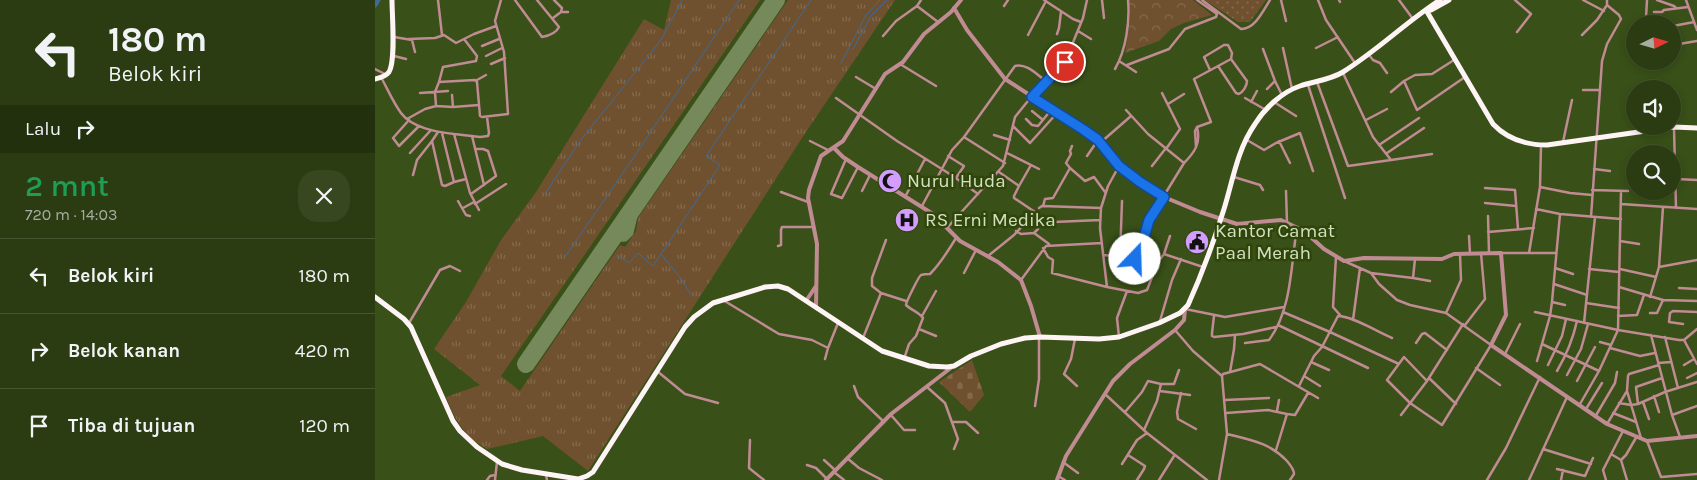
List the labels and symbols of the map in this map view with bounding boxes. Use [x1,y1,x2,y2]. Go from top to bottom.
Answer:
north arrow [1626,15,1681,70]
pin [1044,41,1086,83]
mosque icon: Nurul Huda [877,168,903,194]
place label: Nurul Huda [907,170,1006,192]
hospital icon: RS Erni Medika [894,207,920,233]
place label: RS Erni Medika [925,209,1056,231]
place label: Kantor Camat Paal Merah [1215,220,1335,264]
public building icon: Kantor Camat Paal Merah [1184,229,1210,255]
position arrow [1108,232,1160,284]

